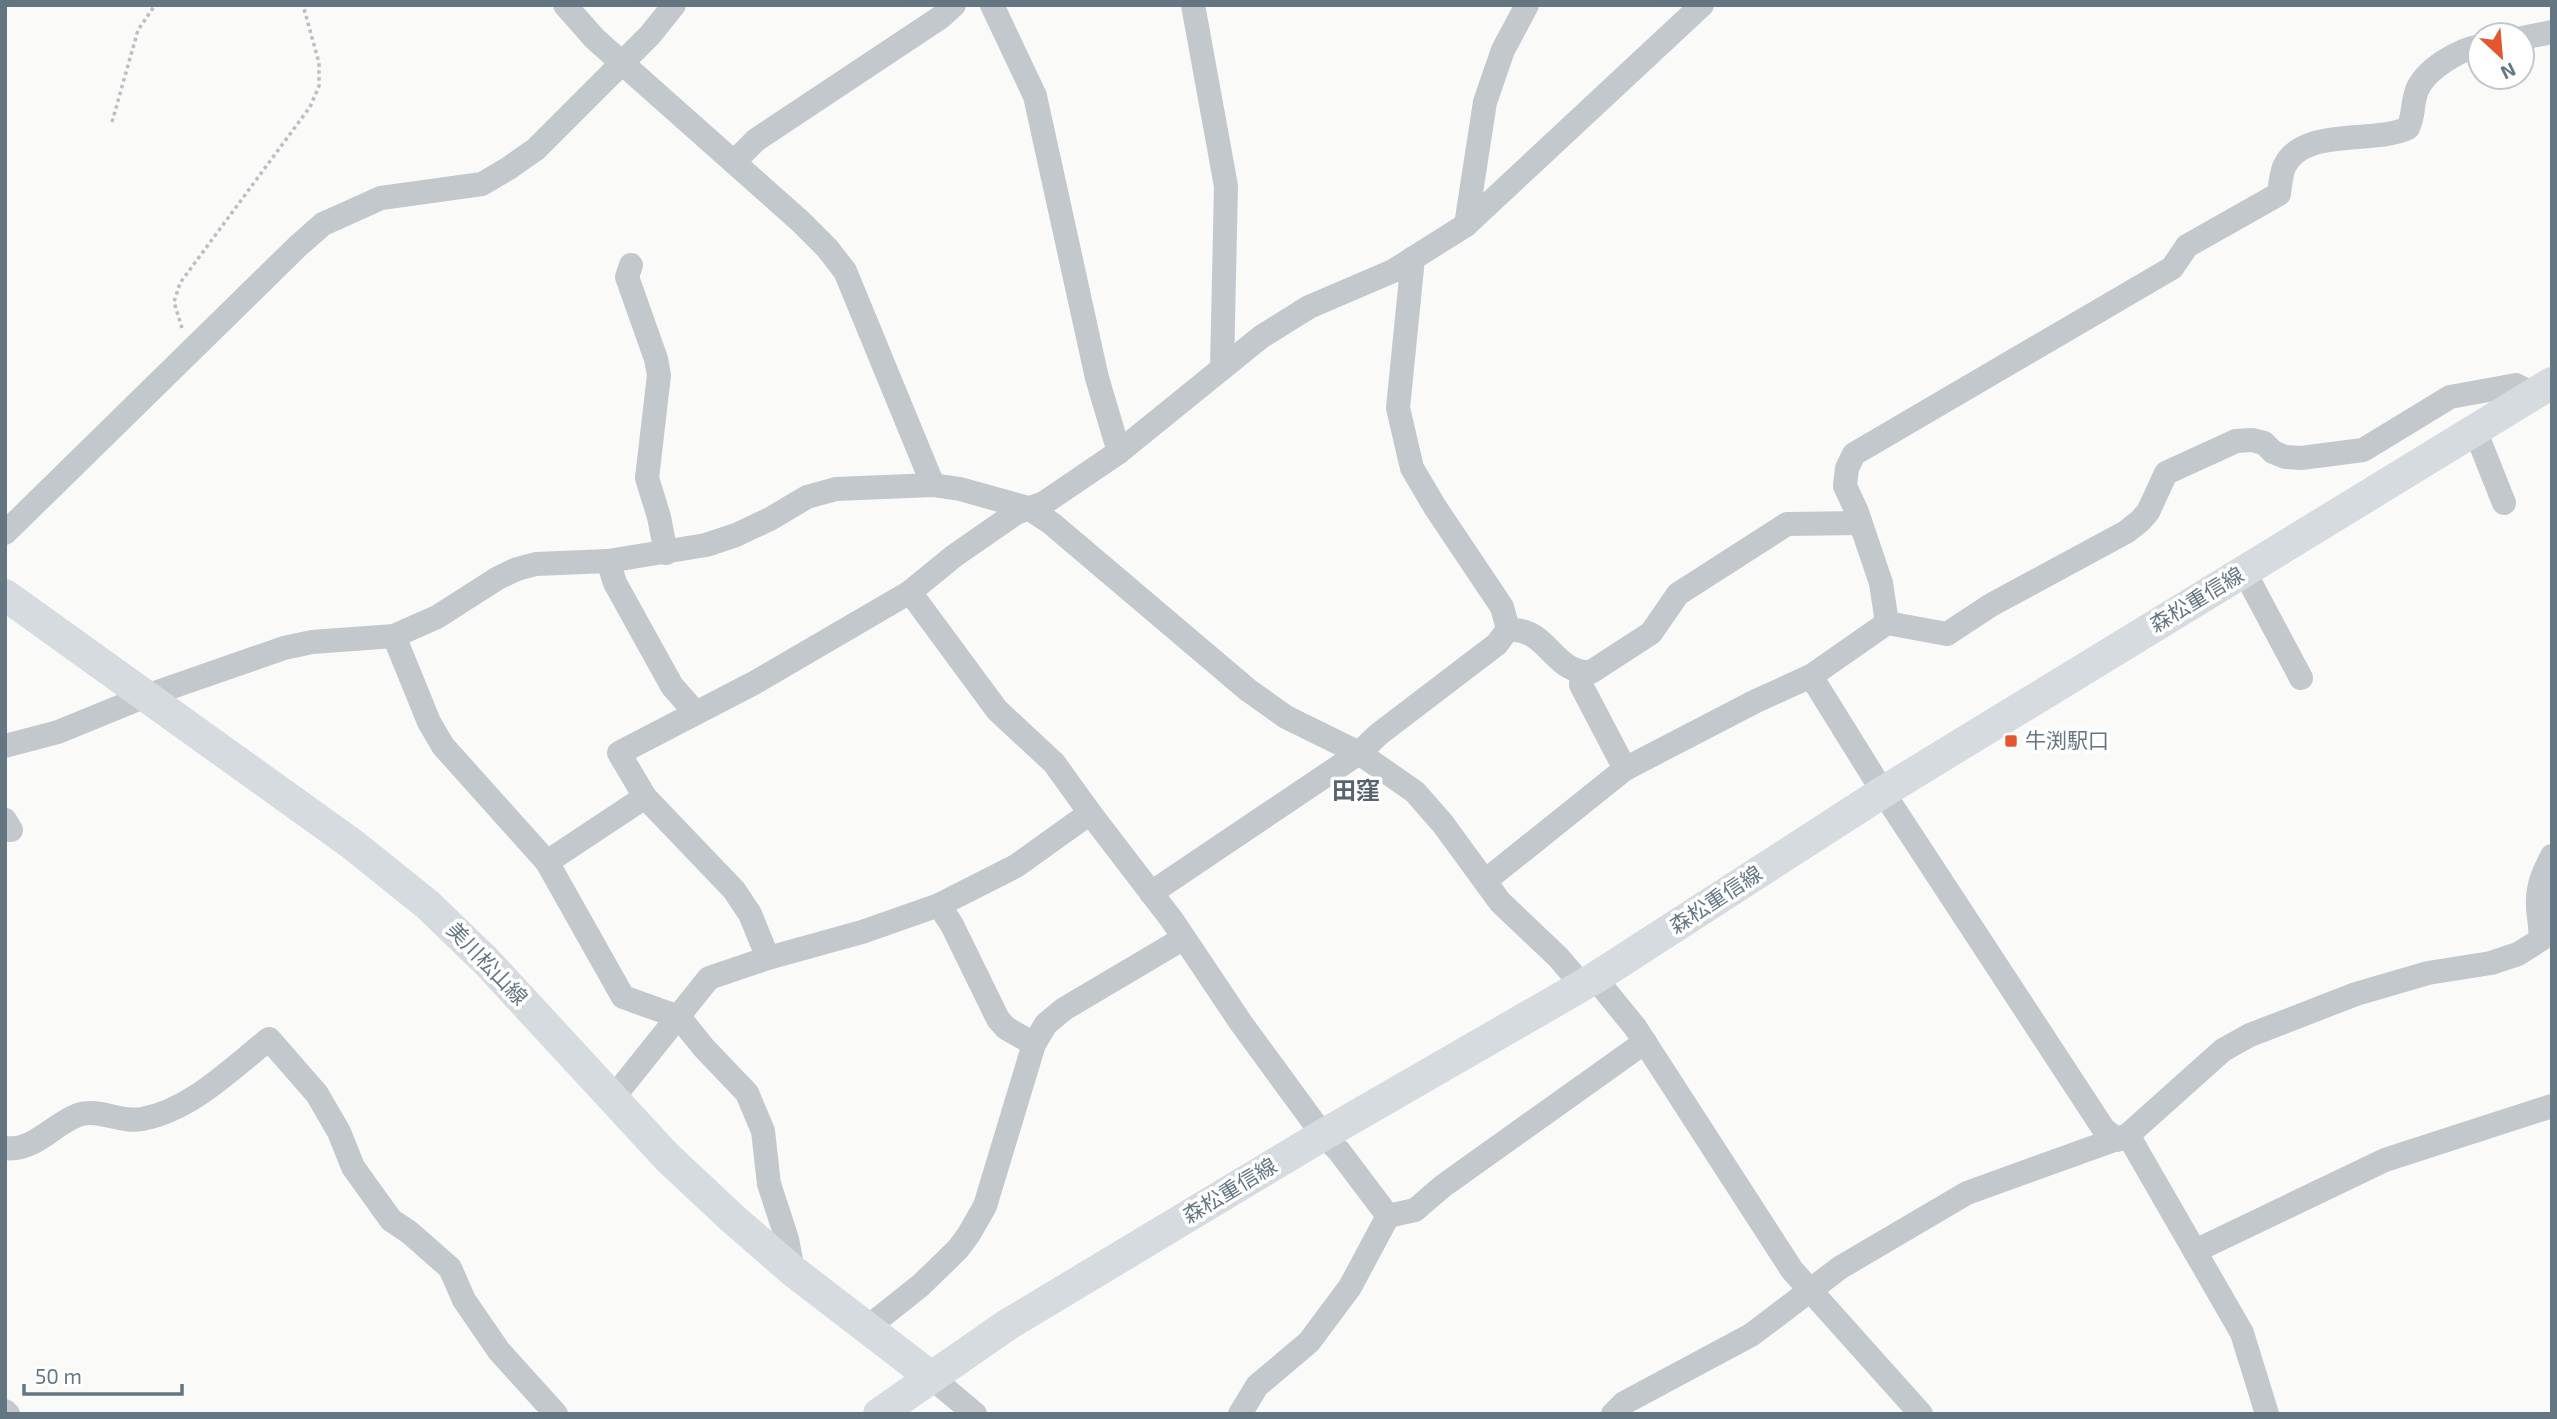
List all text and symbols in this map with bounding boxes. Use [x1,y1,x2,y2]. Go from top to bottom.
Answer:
north arrow [2466,21,2536,91]
text: N [2497,58,2520,85]
street label: 森松重信線 [2145,561,2248,636]
place label: 牛渕駅口 [2025,727,2109,752]
marker: 牛渕駅口 [2003,733,2019,749]
district label: 田窪 [1332,775,1380,804]
street label: 森松重信線 [1664,860,1766,938]
street label: 美川松山線 [443,917,534,1009]
street label: 森松重信線 [1178,1152,1281,1227]
scale bar [24,1352,182,1396]
text: 50 m [35,1363,82,1388]

